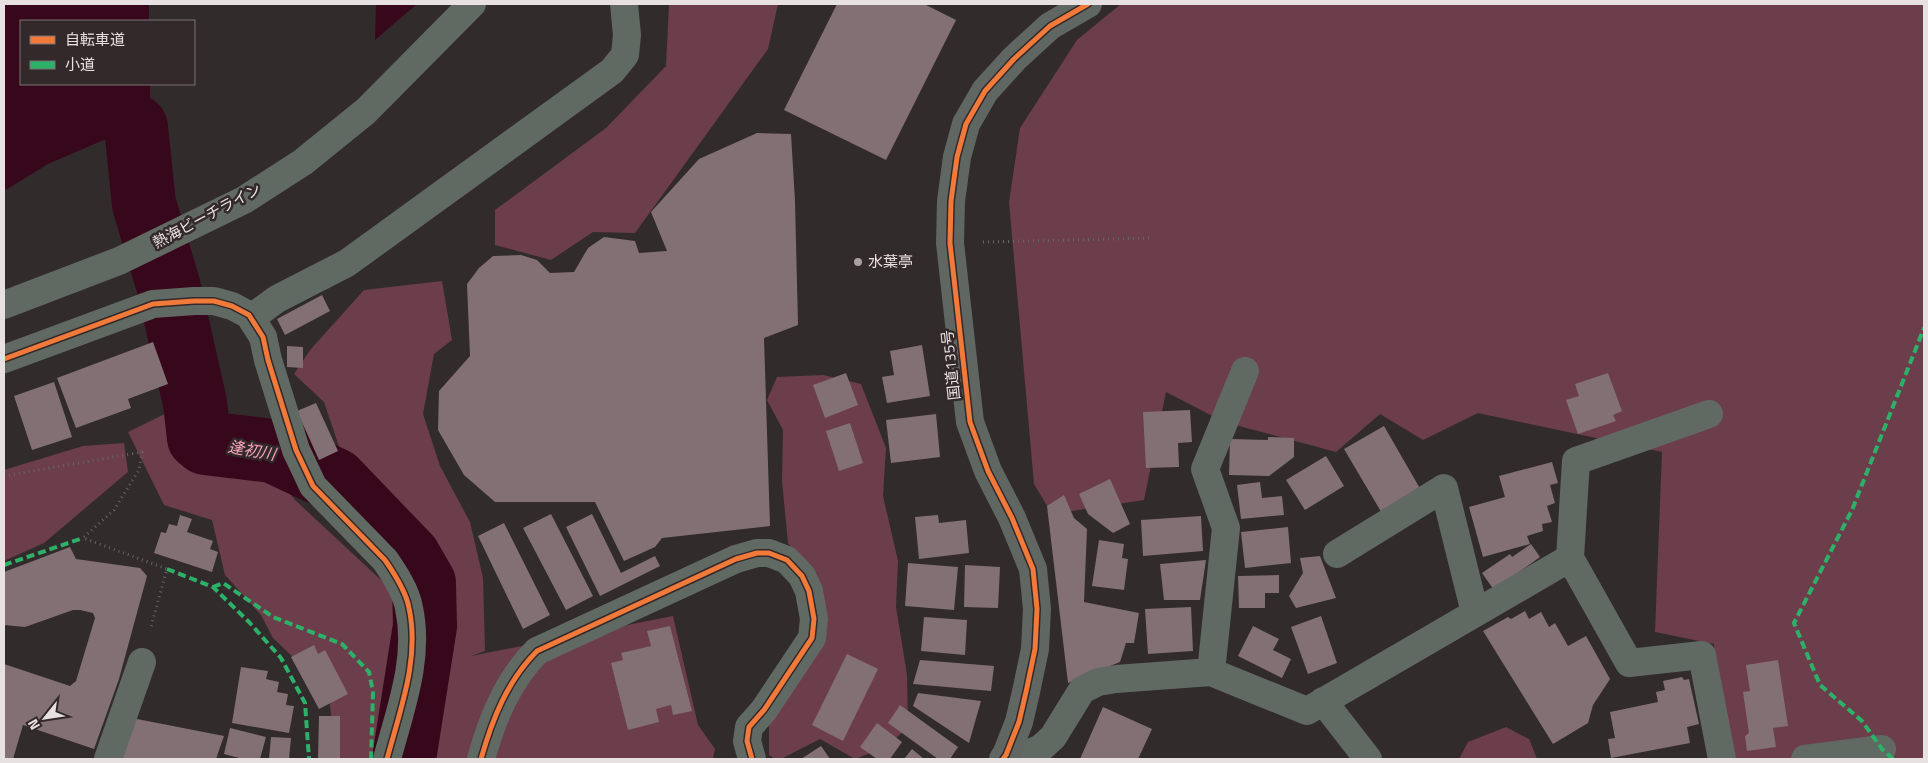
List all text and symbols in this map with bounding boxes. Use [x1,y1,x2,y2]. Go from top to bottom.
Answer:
legend [20,20,195,85]
text: 自転車道 [65,28,125,51]
text: 小道 [65,53,95,76]
street label: 熱海ビーチライン [148,177,265,254]
place label: 水葉亭 [868,250,913,273]
marker: 水葉亭 [852,256,864,268]
street label: 国道135号 [935,329,966,401]
water label: 逢初川 [226,434,280,466]
north arrow [20,693,70,743]
text: N [22,715,45,734]

